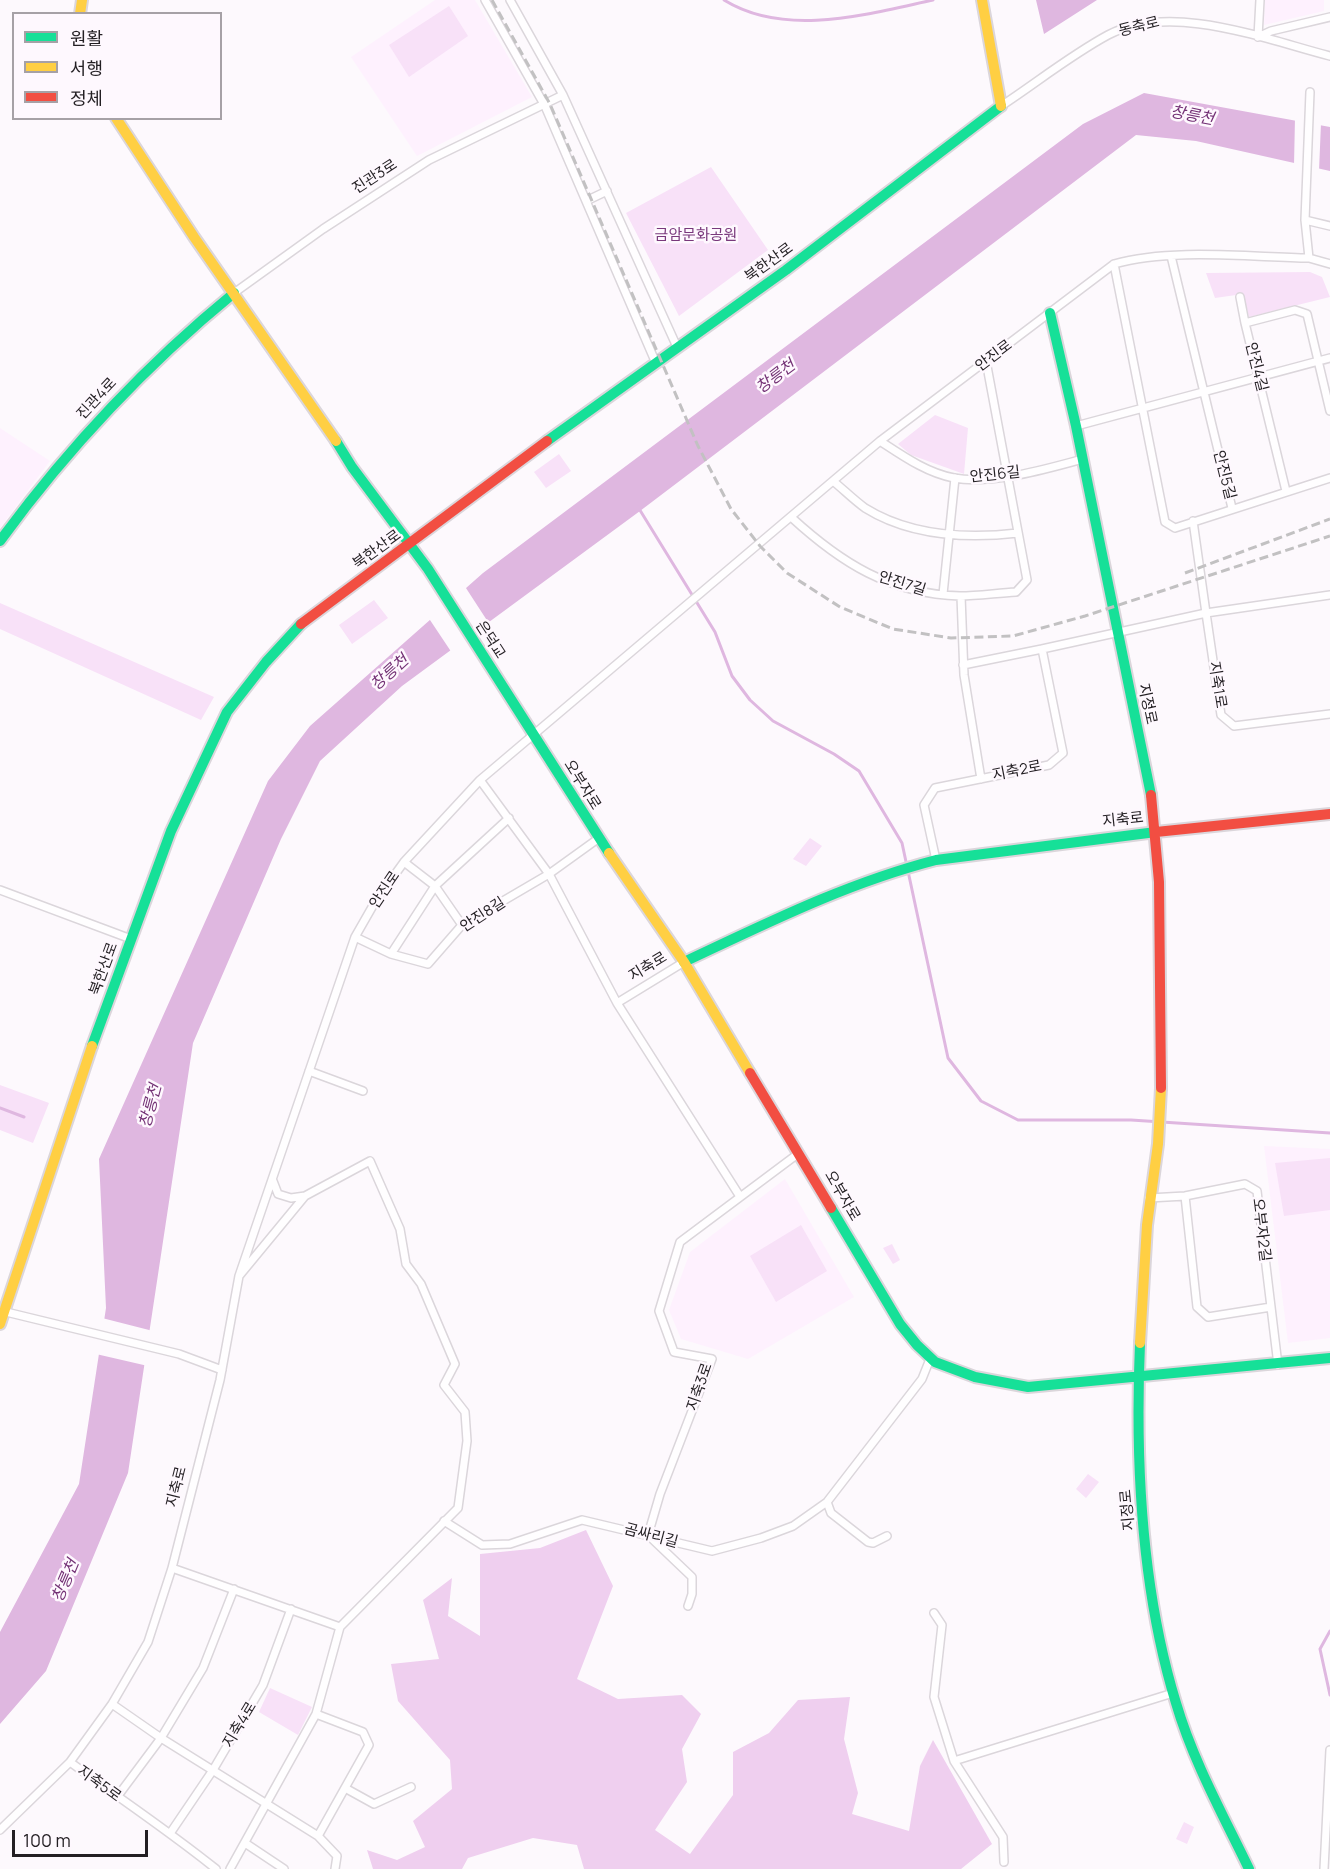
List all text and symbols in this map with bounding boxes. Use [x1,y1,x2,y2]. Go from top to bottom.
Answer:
legend [12,12,222,120]
street label: 동축로 [1117,13,1161,41]
text: 원활 [70,26,103,50]
text: 서행 [70,56,103,80]
text: 정체 [70,86,103,110]
water label: 창릉천 [1168,102,1216,130]
street label: 진관3로 [349,156,401,198]
park label: 금암문화공원 [655,227,737,245]
street label: 북한산로 [741,239,797,287]
street label: 안진로 [972,336,1016,376]
street label: 안진4길 [1241,340,1271,394]
water label: 창릉천 [753,356,799,398]
street label: 진관4로 [73,374,121,424]
street label: 안진5길 [1209,449,1239,501]
street label: 안진6길 [969,463,1021,487]
street label: 북한산로 [349,526,405,574]
street label: 안진7길 [876,568,928,600]
street label: 은덕교 [471,618,509,662]
water label: 창릉천 [367,651,413,695]
street label: 지축1로 [1204,660,1230,710]
street label: 지정로 [1134,682,1160,726]
street label: 오부자로 [560,757,604,813]
street label: 지축2로 [991,757,1043,785]
street label: 지축로 [1101,809,1145,831]
street label: 안진로 [366,868,404,912]
street label: 안진8길 [457,894,509,936]
street label: 북한산로 [86,940,122,998]
street label: 지축로 [626,949,670,985]
water label: 창릉천 [136,1082,166,1130]
street label: 오부자로 [820,1168,864,1224]
street label: 오부자2길 [1248,1197,1274,1263]
street label: 지축3로 [683,1361,717,1413]
street label: 지축로 [163,1465,191,1509]
street label: 지정로 [1117,1489,1139,1531]
street label: 곰싸리길 [622,1520,680,1552]
water label: 창릉천 [49,1557,83,1605]
street label: 지축4로 [219,1699,261,1751]
street label: 지축5로 [73,1762,125,1806]
scale bar [15,1818,152,1856]
text: 100 m [23,1828,71,1852]

